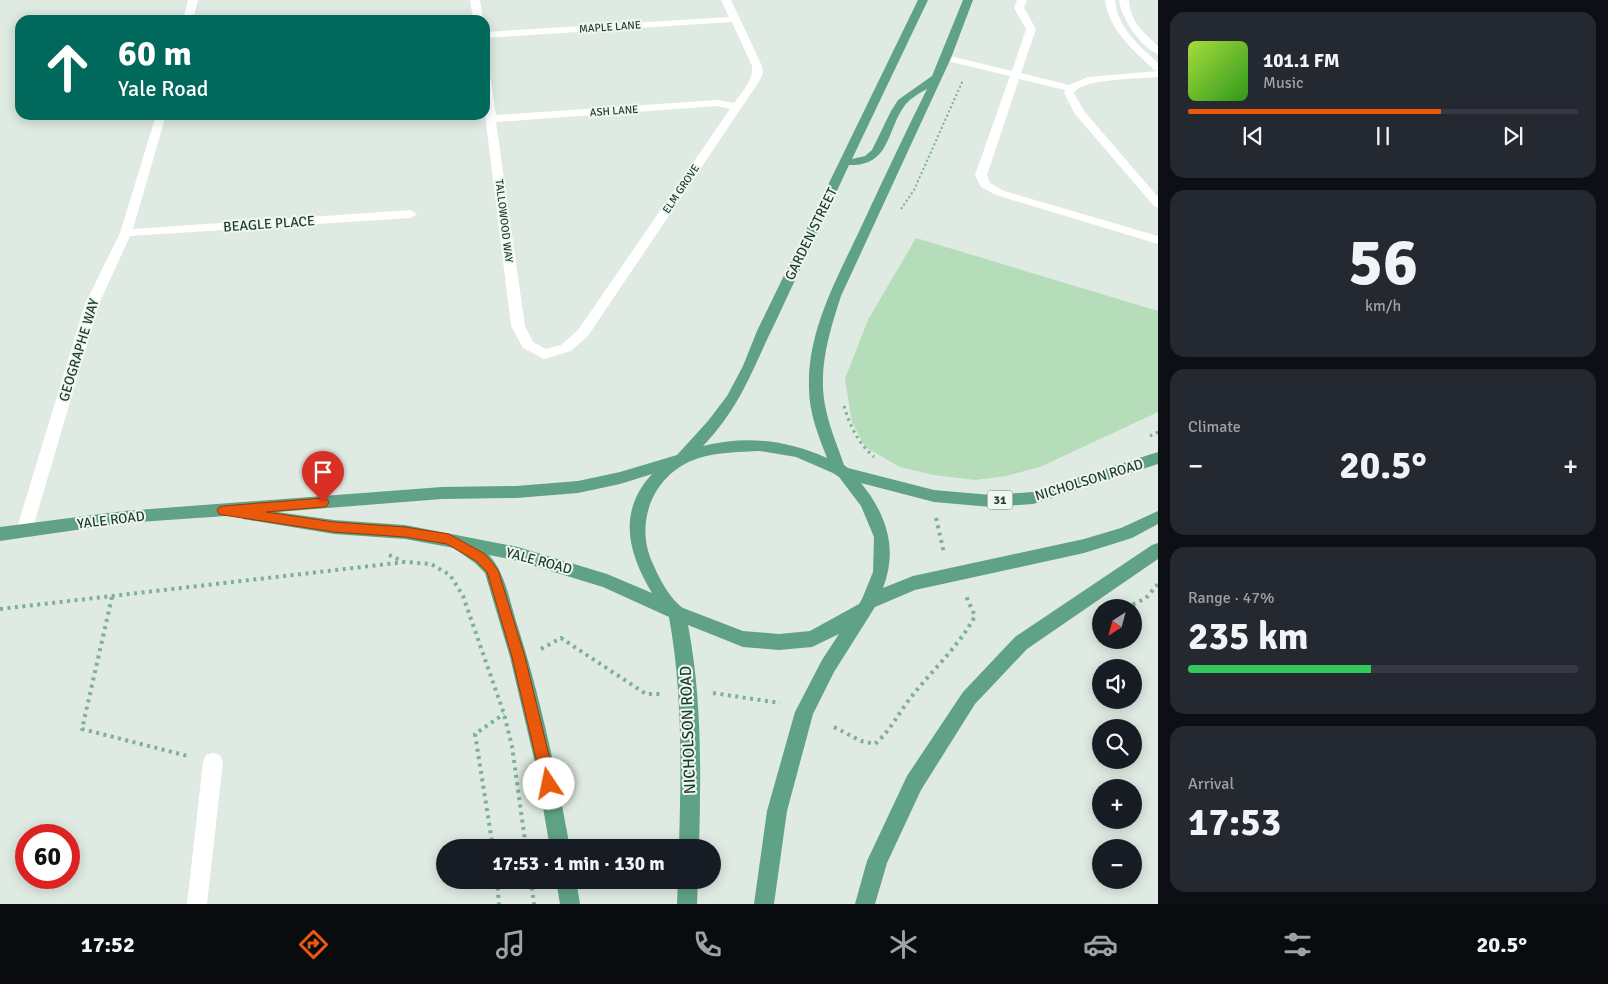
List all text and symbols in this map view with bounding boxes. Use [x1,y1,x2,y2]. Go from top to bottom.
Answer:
street label: MAPLE LANE [579,18,641,36]
text: 60 m [118,32,192,75]
icon: ahead [35,35,100,100]
text: 101.1 FM [1263,49,1340,73]
text: Music [1263,73,1304,93]
text: Yale Road [118,75,208,102]
street label: ASH LANE [589,103,639,119]
icon: previous [1239,122,1267,150]
icon: pause [1369,122,1397,150]
icon: next [1499,122,1527,150]
street label: ELM GROVE [660,162,702,216]
street label: TALLOWOOD WAY [492,179,516,264]
street label: GARDEN STREET [781,185,841,283]
street label: BEAGLE PLACE [223,212,315,236]
text: 56 [1348,223,1418,303]
street label: GEOGRAPHE WAY [55,296,103,404]
text: km/h [1365,296,1401,316]
text: Climate [1188,417,1241,437]
text: 20.5° [1339,442,1427,489]
text: − [1188,449,1203,483]
text: + [1563,449,1578,483]
pin [302,451,344,502]
street label: NICHOLSON ROAD [1033,455,1145,505]
icon: arrive [309,458,337,486]
road number: 31 [988,490,1012,510]
street label: YALE ROAD [76,507,146,533]
street label: YALE ROAD [504,544,574,578]
text: Range · 47% [1188,588,1274,608]
north arrow [1092,599,1142,649]
map controls [1092,599,1142,889]
text: 235 km [1188,613,1309,660]
button: sound [1092,659,1142,709]
street label: NICHOLSON ROAD [676,666,700,794]
button: search [1092,719,1142,769]
position arrow [522,757,574,809]
text: Arrival [1188,774,1234,794]
button: + [1092,779,1142,829]
text: 17:53 [1188,799,1281,846]
speed limit sign: 60 [15,824,80,889]
button: − [1092,839,1142,889]
text: 17:53 · 1 min · 130 m [492,852,665,876]
icon: directions [296,927,331,962]
icon: music [493,927,528,962]
icon: phone [690,927,725,962]
icon: climate [886,927,921,962]
icon: car [1083,927,1118,962]
icon: filters [1280,927,1315,962]
text: 17:52 [81,931,135,958]
text: 20.5° [1476,931,1527,958]

